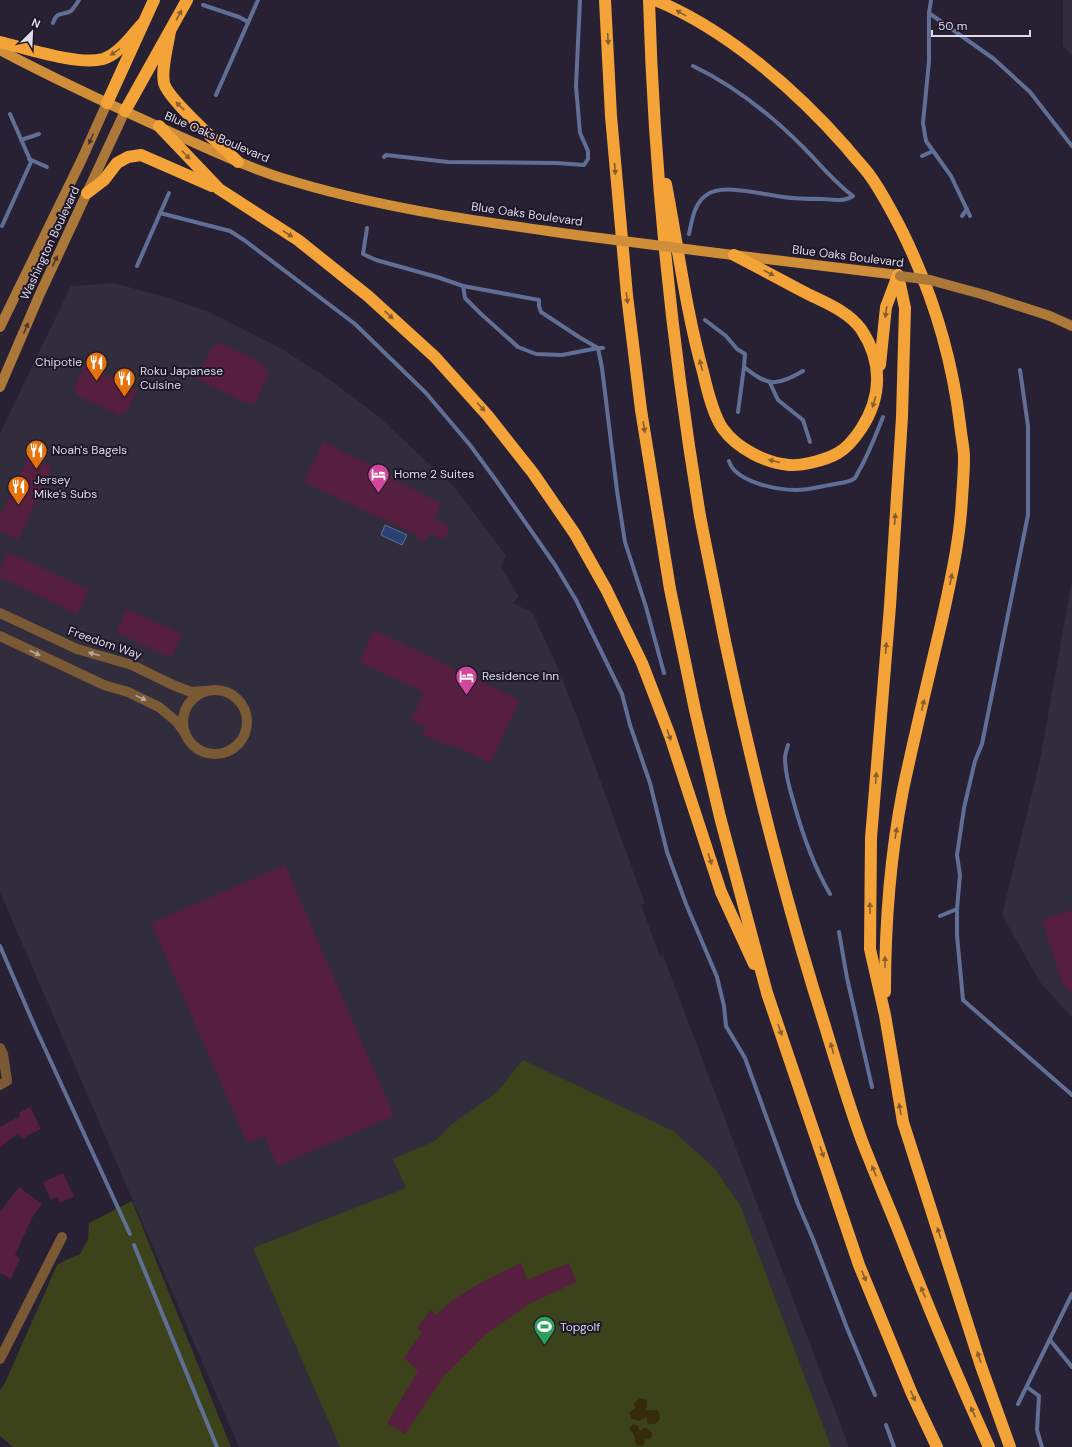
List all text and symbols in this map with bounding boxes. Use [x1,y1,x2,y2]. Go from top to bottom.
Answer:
one-way arrow [175,9,182,21]
one-way arrow [675,9,687,16]
north arrow [12,12,52,52]
scale bar [932,12,1030,38]
text: N [30,15,43,31]
text: 50 m [938,18,967,34]
one-way arrow [604,33,611,45]
one-way arrow [109,48,120,56]
one-way arrow [175,101,185,110]
street label: Blue Oaks Boulevard [162,108,272,166]
one-way arrow [88,133,94,144]
one-way arrow [181,150,191,160]
one-way arrow [612,163,619,175]
street label: Washington Boulevard [17,184,83,302]
street label: Blue Oaks Boulevard [470,198,584,230]
one-way arrow [282,230,294,237]
street label: Blue Oaks Boulevard [791,241,905,271]
one-way arrow [52,255,58,267]
one-way arrow [763,270,774,277]
one-way arrow [624,292,630,304]
one-way arrow [883,306,889,318]
one-way arrow [384,310,394,320]
one-way arrow [23,322,29,334]
restaurant icon: Chipotle [84,349,110,382]
place label: Chipotle [35,354,82,370]
one-way arrow [697,359,703,371]
place label: Roku Japanese Cuisine [140,363,223,393]
restaurant icon: Roku Japanese Cuisine [112,365,138,398]
one-way arrow [871,397,877,409]
one-way arrow [476,402,485,413]
one-way arrow [641,421,647,433]
restaurant icon: Noah's Bagels [23,437,49,470]
place label: Noah's Bagels [52,442,127,458]
one-way arrow [768,458,780,464]
hotel icon: Home 2 Suites [366,461,392,494]
place label: Home 2 Suites [394,466,474,482]
place label: Jersey Mike's Subs [34,472,97,502]
restaurant icon: Jersey Mike's Subs [6,474,32,507]
one-way arrow [892,513,899,525]
one-way arrow [948,572,954,585]
street label: Freedom Way [66,623,144,663]
one-way arrow [883,642,890,654]
one-way arrow [30,650,41,656]
one-way arrow [88,651,100,657]
hotel icon: Residence Inn [454,663,480,696]
place label: Residence Inn [482,668,559,684]
one-way arrow [135,695,146,701]
one-way arrow [920,699,926,712]
one-way arrow [667,730,673,742]
one-way arrow [873,772,880,784]
one-way arrow [893,827,899,839]
one-way arrow [707,853,713,865]
one-way arrow [867,901,873,914]
one-way arrow [882,955,888,968]
one-way arrow [777,1024,783,1036]
one-way arrow [829,1042,835,1054]
one-way arrow [897,1103,903,1116]
one-way arrow [819,1147,825,1159]
one-way arrow [871,1165,877,1177]
one-way arrow [936,1227,942,1239]
one-way arrow [861,1270,867,1282]
one-way arrow [919,1285,925,1297]
sports icon: Topgolf [532,1314,558,1347]
place label: Topgolf [560,1319,600,1335]
one-way arrow [976,1351,982,1363]
one-way arrow [910,1390,916,1401]
one-way arrow [970,1406,976,1417]

